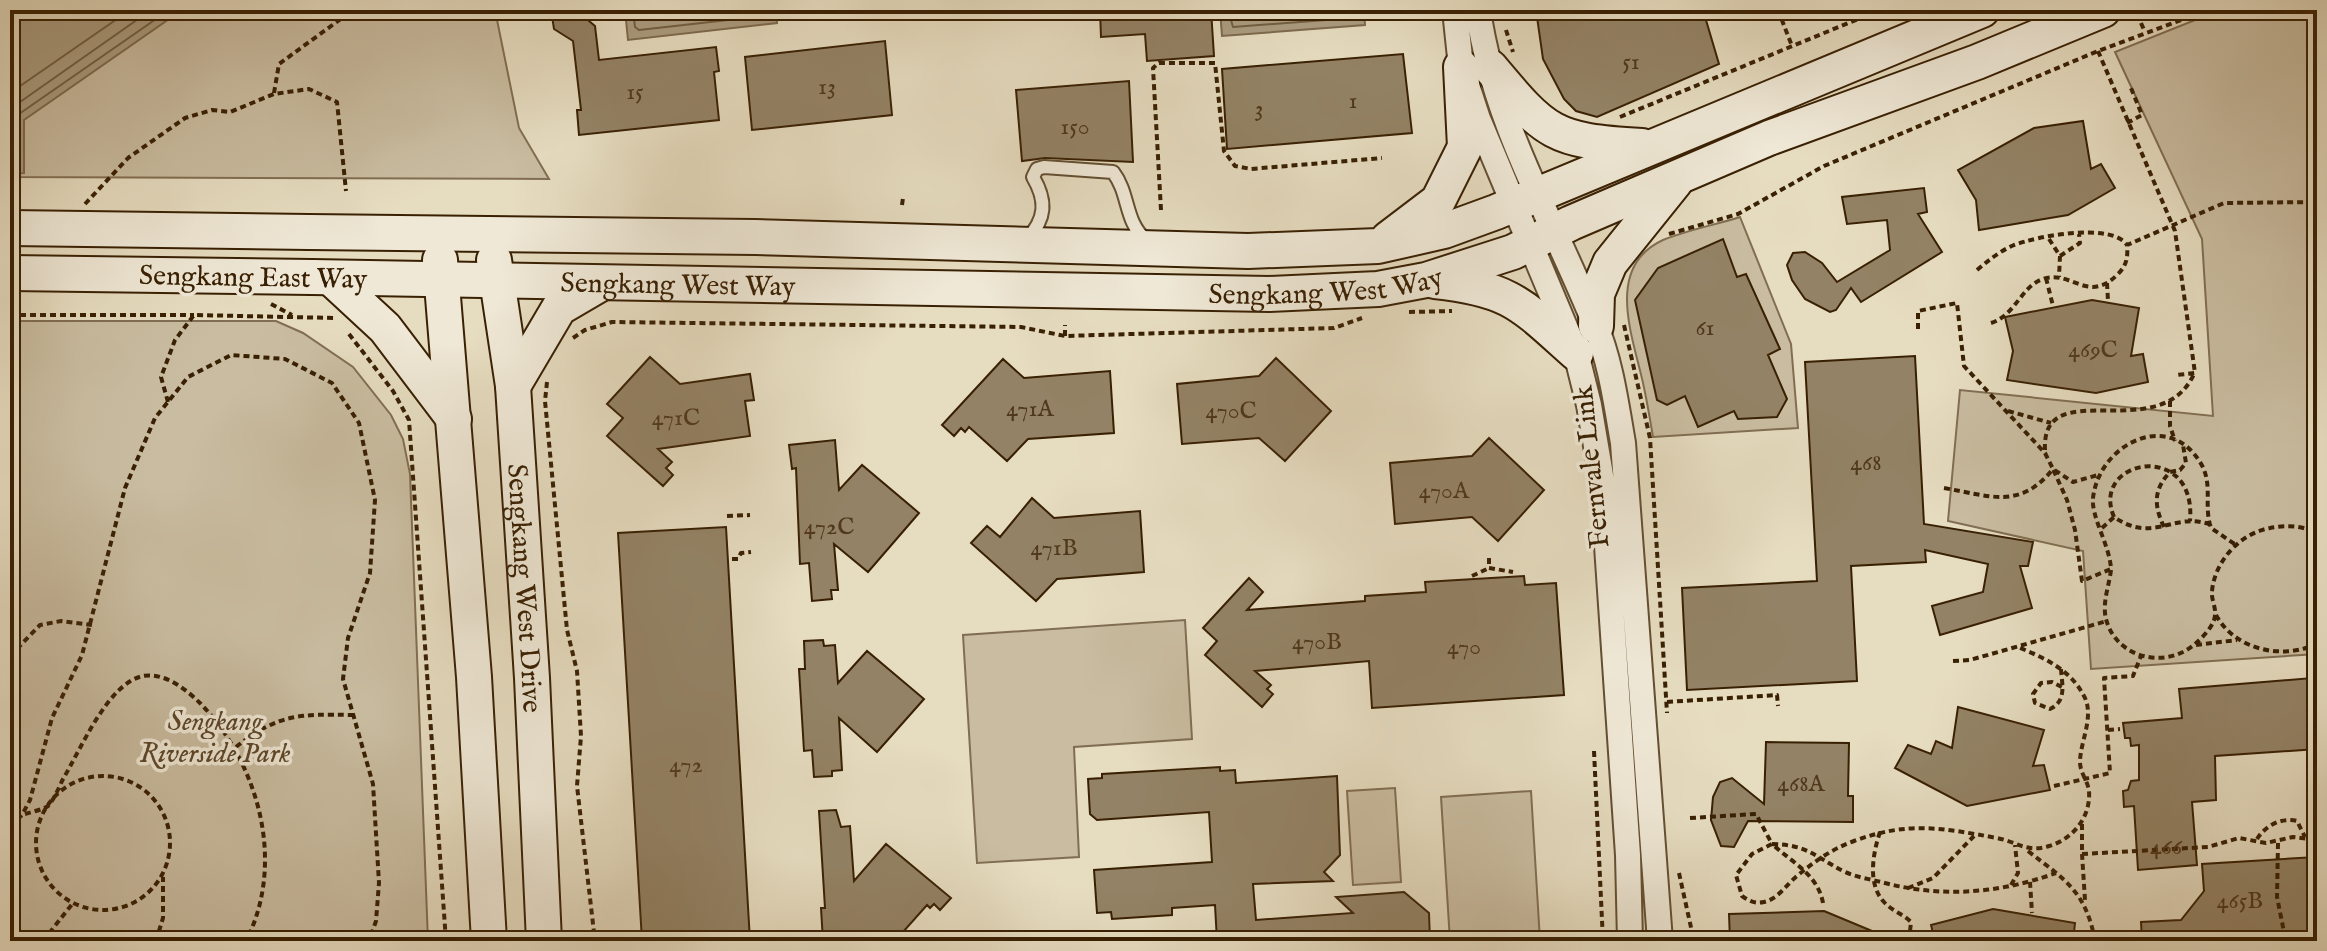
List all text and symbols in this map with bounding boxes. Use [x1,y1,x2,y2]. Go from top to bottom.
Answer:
house number: 51 [1622,47,1640,78]
house number: 13 [818,72,836,103]
house number: 15 [626,77,644,108]
house number: 1 [1349,86,1357,117]
house number: 3 [1255,94,1263,125]
house number: 150 [1060,112,1090,143]
street label: Sengkang East Way [139,259,368,298]
street label: Sengkang West Way [1208,261,1448,314]
street label: Sengkang West Way [560,266,796,306]
house number: 61 [1696,313,1714,344]
house number: 469C [2068,335,2118,366]
street label: Fernvale Link [1566,383,1618,550]
house number: 471A [1006,394,1054,425]
house number: 470C [1205,396,1257,427]
house number: 471C [652,403,700,434]
house number: 468 [1850,448,1882,479]
street label: Sengkang West Drive [498,463,549,714]
house number: 470A [1419,476,1470,507]
house number: 472C [804,512,854,543]
house number: 471B [1030,533,1078,564]
house number: 470B [1292,627,1342,658]
house number: 470 [1447,632,1481,663]
park label: Sengkang Riverside Park [140,705,290,772]
house number: 472 [669,750,703,781]
house number: 468A [1777,769,1826,800]
house number: 466 [2150,832,2183,863]
house number: 465B [2217,886,2263,917]

